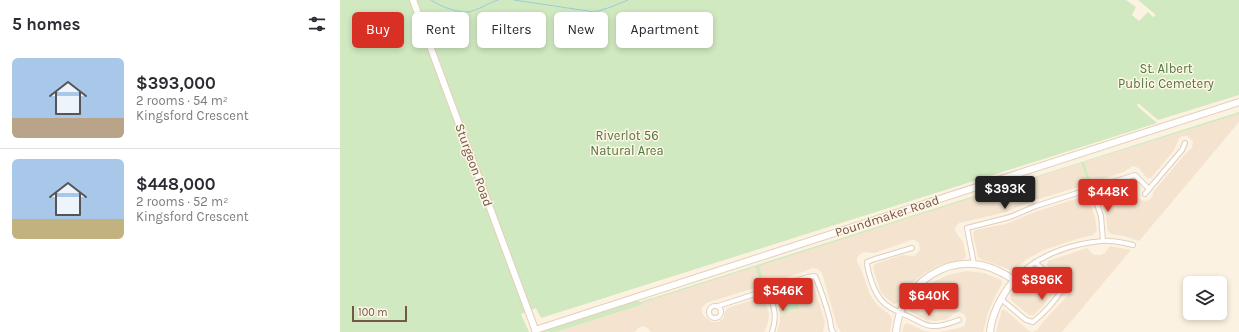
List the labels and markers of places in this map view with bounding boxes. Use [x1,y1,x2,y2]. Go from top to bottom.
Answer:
pin: $393K [977,176,1033,210]
pin: $448K [1080,179,1136,213]
pin: $896K [1014,267,1070,301]
pin: $546K [755,278,811,312]
pin: $640K [901,283,957,317]

